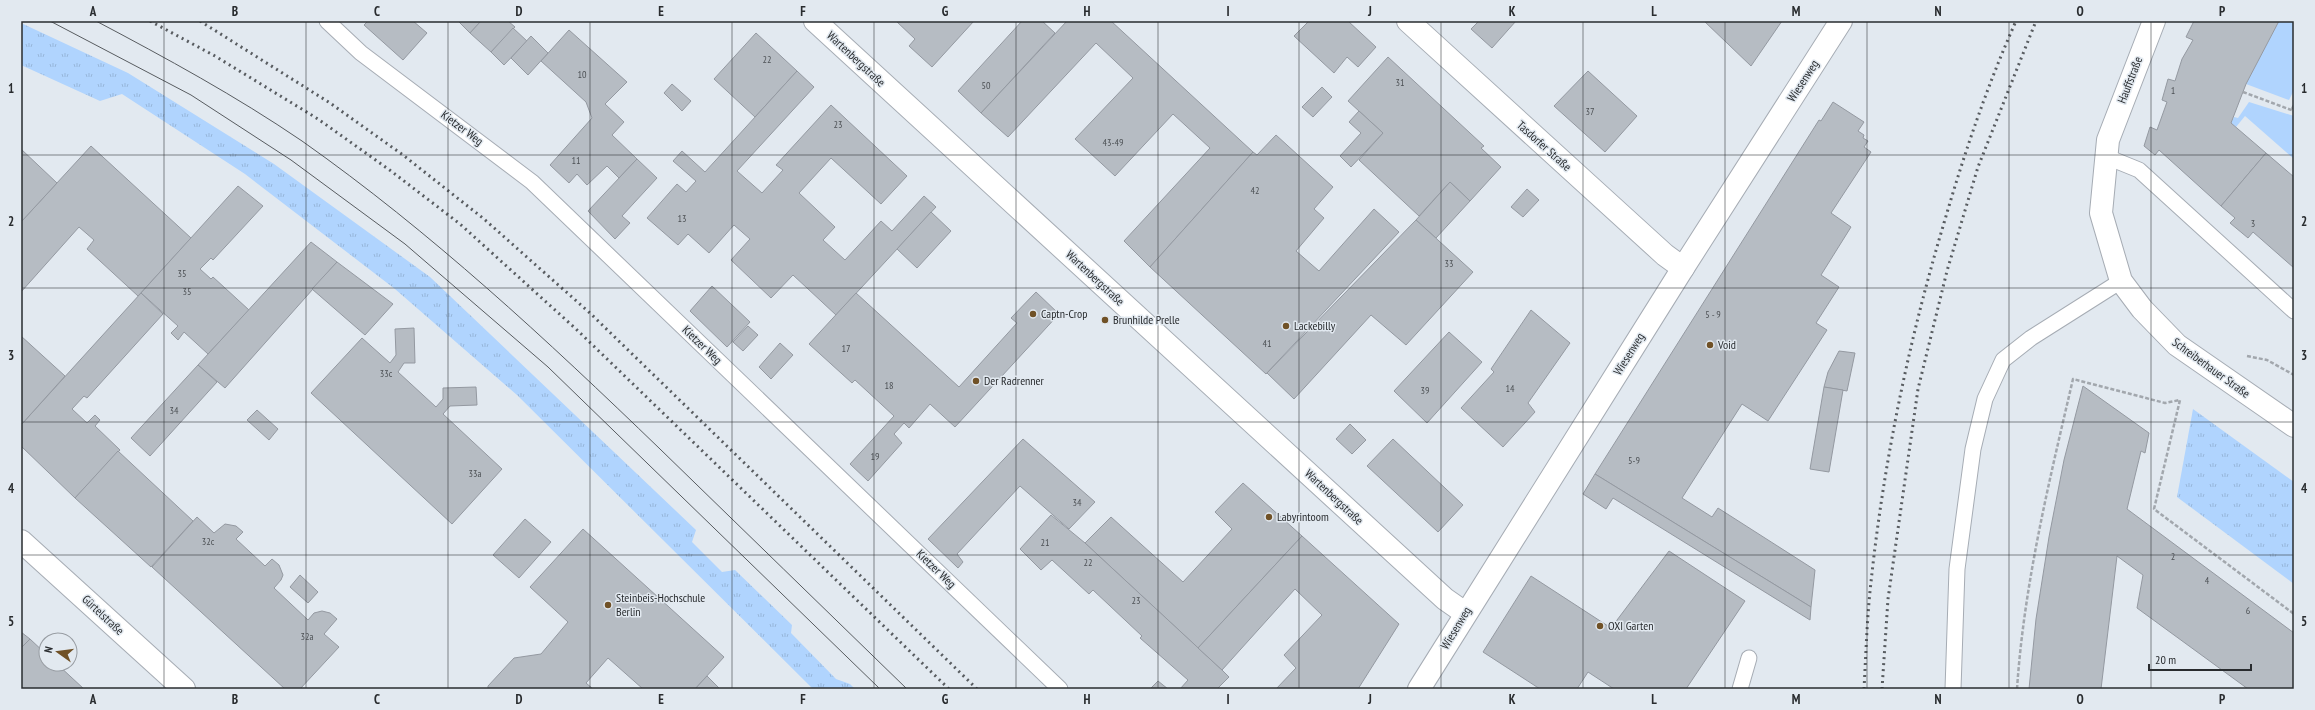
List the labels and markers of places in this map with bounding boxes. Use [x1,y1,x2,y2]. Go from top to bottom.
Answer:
place label: Captn-Crop [1041,306,1087,321]
marker: Captn-Crop [1028,309,1038,319]
place label: Brunhilde Prelle [1113,312,1180,327]
marker: Brunhilde Prelle [1100,315,1110,325]
place label: Lackebilly [1294,318,1336,333]
marker: Lackebilly [1281,321,1291,331]
place label: Void [1717,337,1736,352]
marker: Void [1705,340,1715,350]
place label: Der Radrenner [984,373,1045,388]
marker: Der Radrenner [971,376,981,386]
place label: Labyrintoom [1277,509,1329,524]
marker: Labyrintoom [1264,512,1274,522]
place label: Steinbeis-Hochschule Berlin [616,590,705,619]
marker: Steinbeis-Hochschule Berlin [603,600,613,610]
place label: OXI Garten [1608,618,1653,633]
marker: OXI Garten [1595,621,1605,631]

